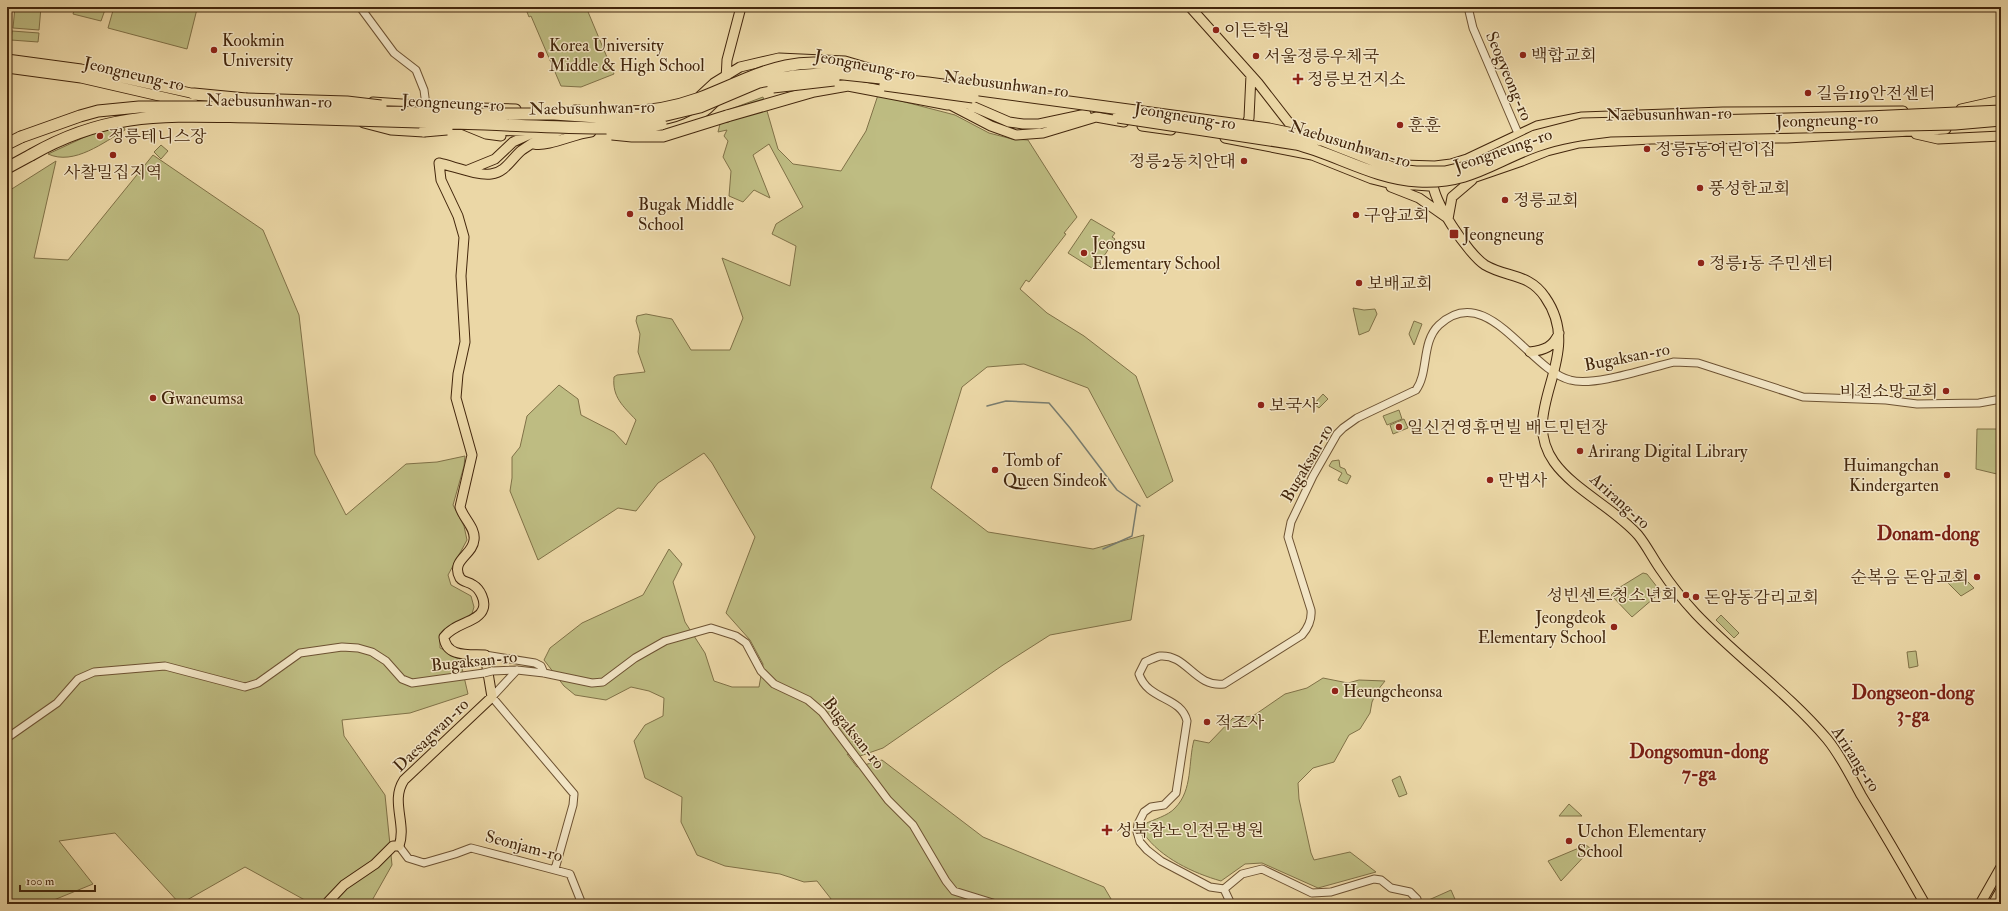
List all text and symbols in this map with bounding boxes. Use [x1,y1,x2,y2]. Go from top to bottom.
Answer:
place label: 이든학원 [1224,20,1290,41]
marker: 이든학원 [1211,25,1221,35]
street label: Seogyeong-ro [1480,28,1537,124]
place label: Kookmin University [222,30,293,72]
place label: Korea University Middle & High School [549,35,705,76]
marker: Kookmin University [209,45,219,55]
street label: Jeongneung-ro [812,45,917,86]
place label: 백합교회 [1531,45,1597,66]
place label: 서울정릉우체국 [1264,46,1380,67]
marker: Korea University Middle & High School [536,50,546,60]
marker: 백합교회 [1518,50,1528,60]
marker: 서울정릉우체국 [1251,51,1261,61]
street label: Jeongneung-ro [81,52,186,97]
street label: Naebusunhwan-ro [942,66,1070,102]
place label: 정릉보건지소 [1307,69,1406,90]
marker: 정릉보건지소 [1292,73,1304,85]
place label: 길음119안전센터 [1816,83,1935,104]
marker: 길음119안전센터 [1803,88,1813,98]
street label: Naebusunhwan-ro [206,89,332,113]
street label: Jeongneung-ro [400,90,505,117]
street label: Naebusunhwan-ro [529,96,655,120]
street label: Jeongneung-ro [1132,97,1237,135]
street label: Naebusunhwan-ro [1606,102,1732,126]
street label: Jeongneung-ro [1774,108,1879,133]
place label: 훈훈 [1408,115,1441,136]
street label: Naebusunhwan-ro [1287,116,1413,172]
marker: 훈훈 [1395,120,1405,130]
street label: Jeongneung-ro [1450,123,1555,178]
place label: 정릉테니스장 [108,126,207,147]
marker: 정릉테니스장 [95,131,105,141]
place label: 정릉1동어린이집 [1655,139,1776,160]
marker: 정릉1동어린이집 [1642,144,1652,154]
marker: 사찰밀집지역 [108,150,118,160]
place label: 정릉2동치안대 [1129,151,1236,172]
marker: 정릉2동치안대 [1239,156,1249,166]
place label: 사찰밀집지역 [64,162,162,183]
place label: 풍성한교회 [1708,178,1790,199]
marker: 풍성한교회 [1695,183,1705,193]
place label: 정릉교회 [1513,190,1579,211]
place label: Bugak Middle School [638,194,734,235]
marker: 정릉교회 [1500,195,1510,205]
place label: 구암교회 [1364,205,1430,226]
marker: Bugak Middle School [625,209,635,219]
marker: 구암교회 [1351,210,1361,220]
place label: Jeongneung [1462,224,1544,246]
marker: Jeongneung [1448,228,1460,240]
place label: Jeongsu Elementary School [1091,233,1221,275]
marker: Jeongsu Elementary School [1079,248,1089,258]
place label: 정릉1동 주민센터 [1709,253,1834,274]
marker: 정릉1동 주민센터 [1696,258,1706,268]
place label: 보배교회 [1367,273,1433,294]
marker: 보배교회 [1354,278,1364,288]
street label: Bugaksan-ro [1583,338,1671,376]
place label: 비전소망교회 [1839,381,1938,402]
marker: 비전소망교회 [1941,386,1951,396]
place label: Gwaneumsa [161,388,244,409]
marker: Gwaneumsa [148,393,158,403]
place label: 보국사 [1269,395,1319,416]
marker: 보국사 [1256,400,1266,410]
place label: 일신건영휴먼빌 배드민턴장 [1407,417,1608,438]
street label: Bugaksan-ro [1276,420,1338,506]
marker: 일신건영휴먼빌 배드민턴장 [1394,422,1404,432]
place label: Arirang Digital Library [1587,441,1748,463]
marker: Arirang Digital Library [1575,446,1585,456]
place label: Tomb of Queen Sindeok [1003,450,1107,491]
place label: Huimangchan Kindergarten [1843,455,1939,496]
marker: Tomb of Queen Sindeok [990,465,1000,475]
street label: Arirang-ro [1585,468,1654,533]
place label: 만법사 [1498,470,1548,491]
marker: Huimangchan Kindergarten [1942,470,1952,480]
marker: 만법사 [1485,475,1495,485]
district label: Donam-dong [1877,522,1980,547]
place label: 순복음 돈암교회 [1850,567,1969,588]
marker: 순복음 돈암교회 [1972,572,1982,582]
place label: 성빈센트청소년회 [1547,585,1678,606]
place label: 돈암동감리교회 [1704,587,1819,608]
marker: 성빈센트청소년회 [1681,590,1691,600]
marker: 돈암동감리교회 [1691,592,1701,602]
place label: Jeongdeok Elementary School [1478,607,1607,649]
marker: Jeongdeok Elementary School [1609,622,1619,632]
street label: Bugaksan-ro [430,646,518,676]
place label: Heungcheonsa [1343,681,1443,702]
district label: Dongseon-dong 3-ga [1852,681,1975,728]
marker: Heungcheonsa [1330,686,1340,696]
street label: Bugaksan-ro [819,693,889,773]
street label: Daesagwan-ro [389,694,473,776]
place label: 적조사 [1215,712,1265,733]
marker: 적조사 [1202,717,1212,727]
street label: Arirang-ro [1827,722,1885,796]
district label: Dongsomun-dong 7-ga [1629,740,1769,787]
place label: 성북참노인전문병원 [1116,820,1264,841]
place label: Uchon Elementary School [1577,821,1707,862]
marker: 성북참노인전문병원 [1101,824,1113,836]
street label: Seonjam-ro [483,826,565,866]
marker: Uchon Elementary School [1564,836,1574,846]
scale bar [20,867,95,893]
text: 100 m [26,874,55,889]

